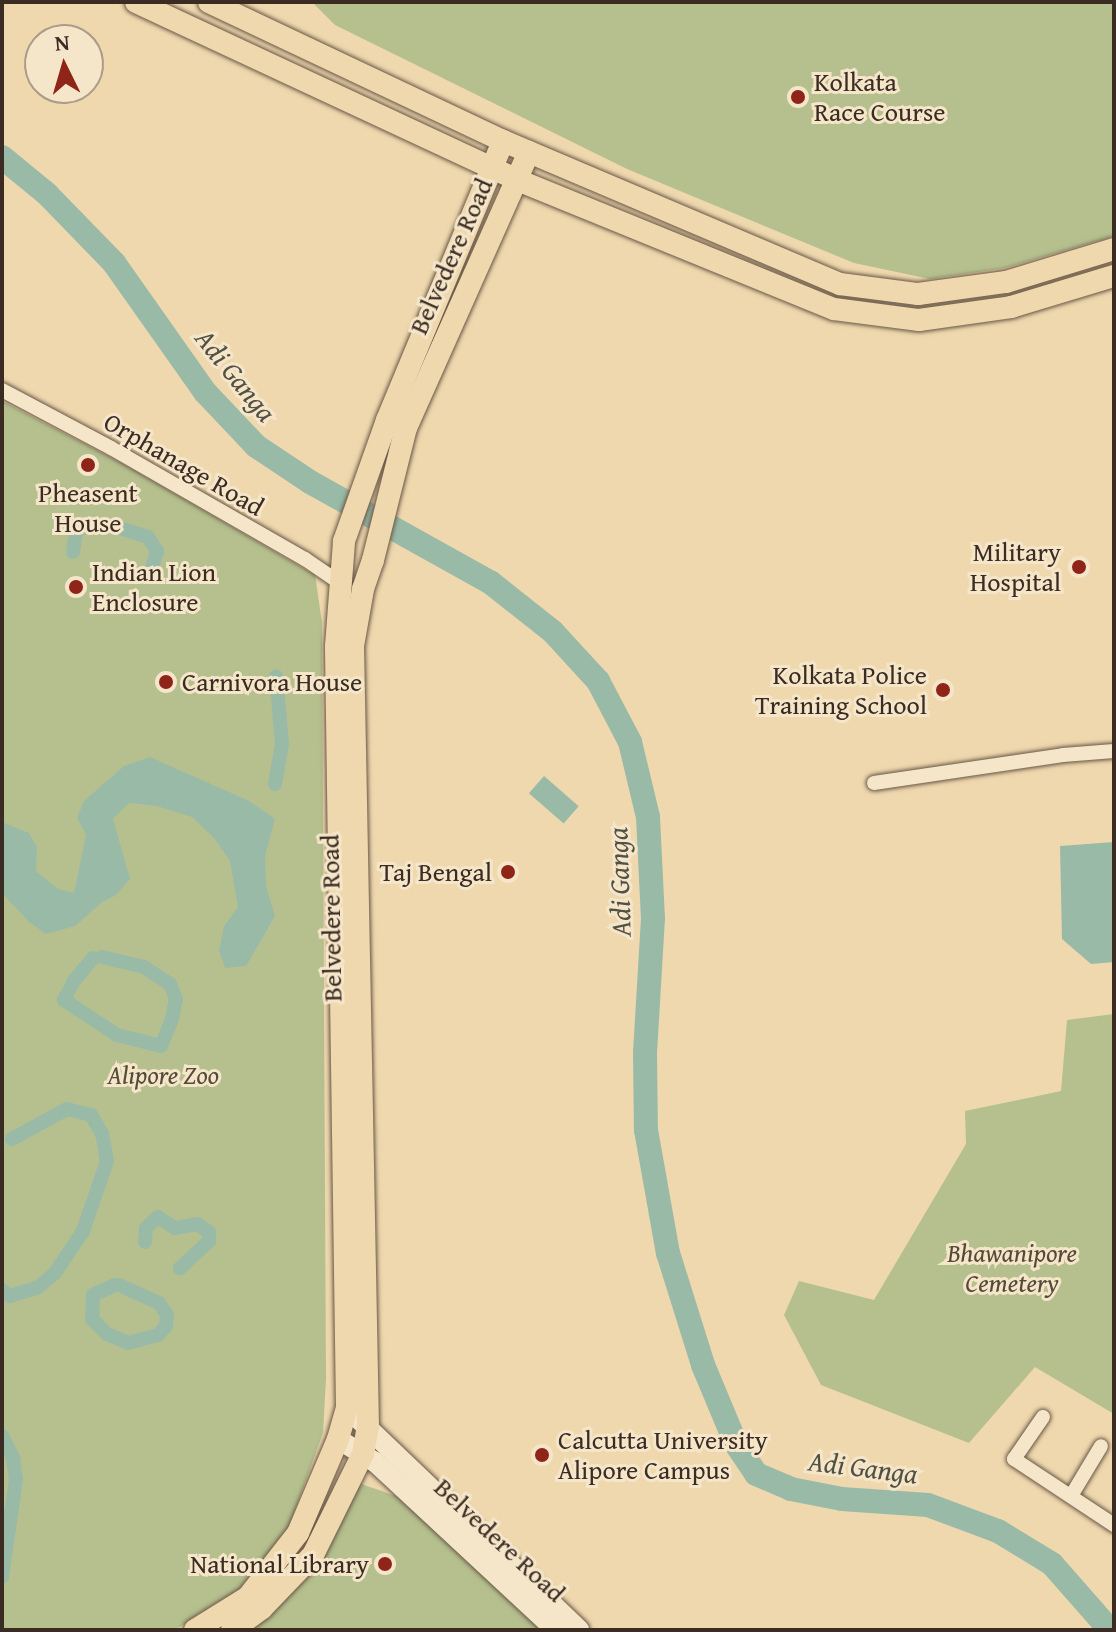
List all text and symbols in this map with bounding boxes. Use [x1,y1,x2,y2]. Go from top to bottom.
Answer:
north arrow [24,24,104,104]
text: N [53,26,71,59]
place label: Kolkata Race Course [814,66,945,128]
marker: Kolkata Race Course [789,88,807,106]
street label: Belvedere Road [403,173,499,339]
water label: Adi Ganga [188,322,284,428]
street label: Orphanage Road [98,406,270,522]
marker: Pheasent House [79,456,97,474]
place label: Pheasent House [38,477,138,538]
place label: Military Hospital [970,536,1061,598]
place label: Indian Lion Enclosure [92,556,216,618]
marker: Military Hospital [1068,556,1090,578]
marker: Indian Lion Enclosure [67,578,85,596]
place label: Kolkata Police Training School [755,659,927,720]
place label: Carnivora House [182,666,362,698]
marker: Carnivora House [157,673,175,691]
marker: Kolkata Police Training School [934,681,952,699]
water label: Adi Ganga [600,827,638,937]
street label: Belvedere Road [314,834,348,1002]
place label: Taj Bengal [379,856,492,888]
marker: Taj Bengal [499,863,517,881]
park label: Alipore Zoo [107,1059,219,1091]
park label: Bhawanipore Cemetery [947,1237,1077,1298]
place label: Calcutta University Alipore Campus [558,1424,768,1486]
water label: Adi Ganga [807,1444,919,1490]
marker: Calcutta University Alipore Campus [533,1446,551,1464]
street label: Belvedere Road [428,1471,572,1609]
place label: National Library [190,1548,369,1580]
marker: National Library [376,1555,394,1573]

